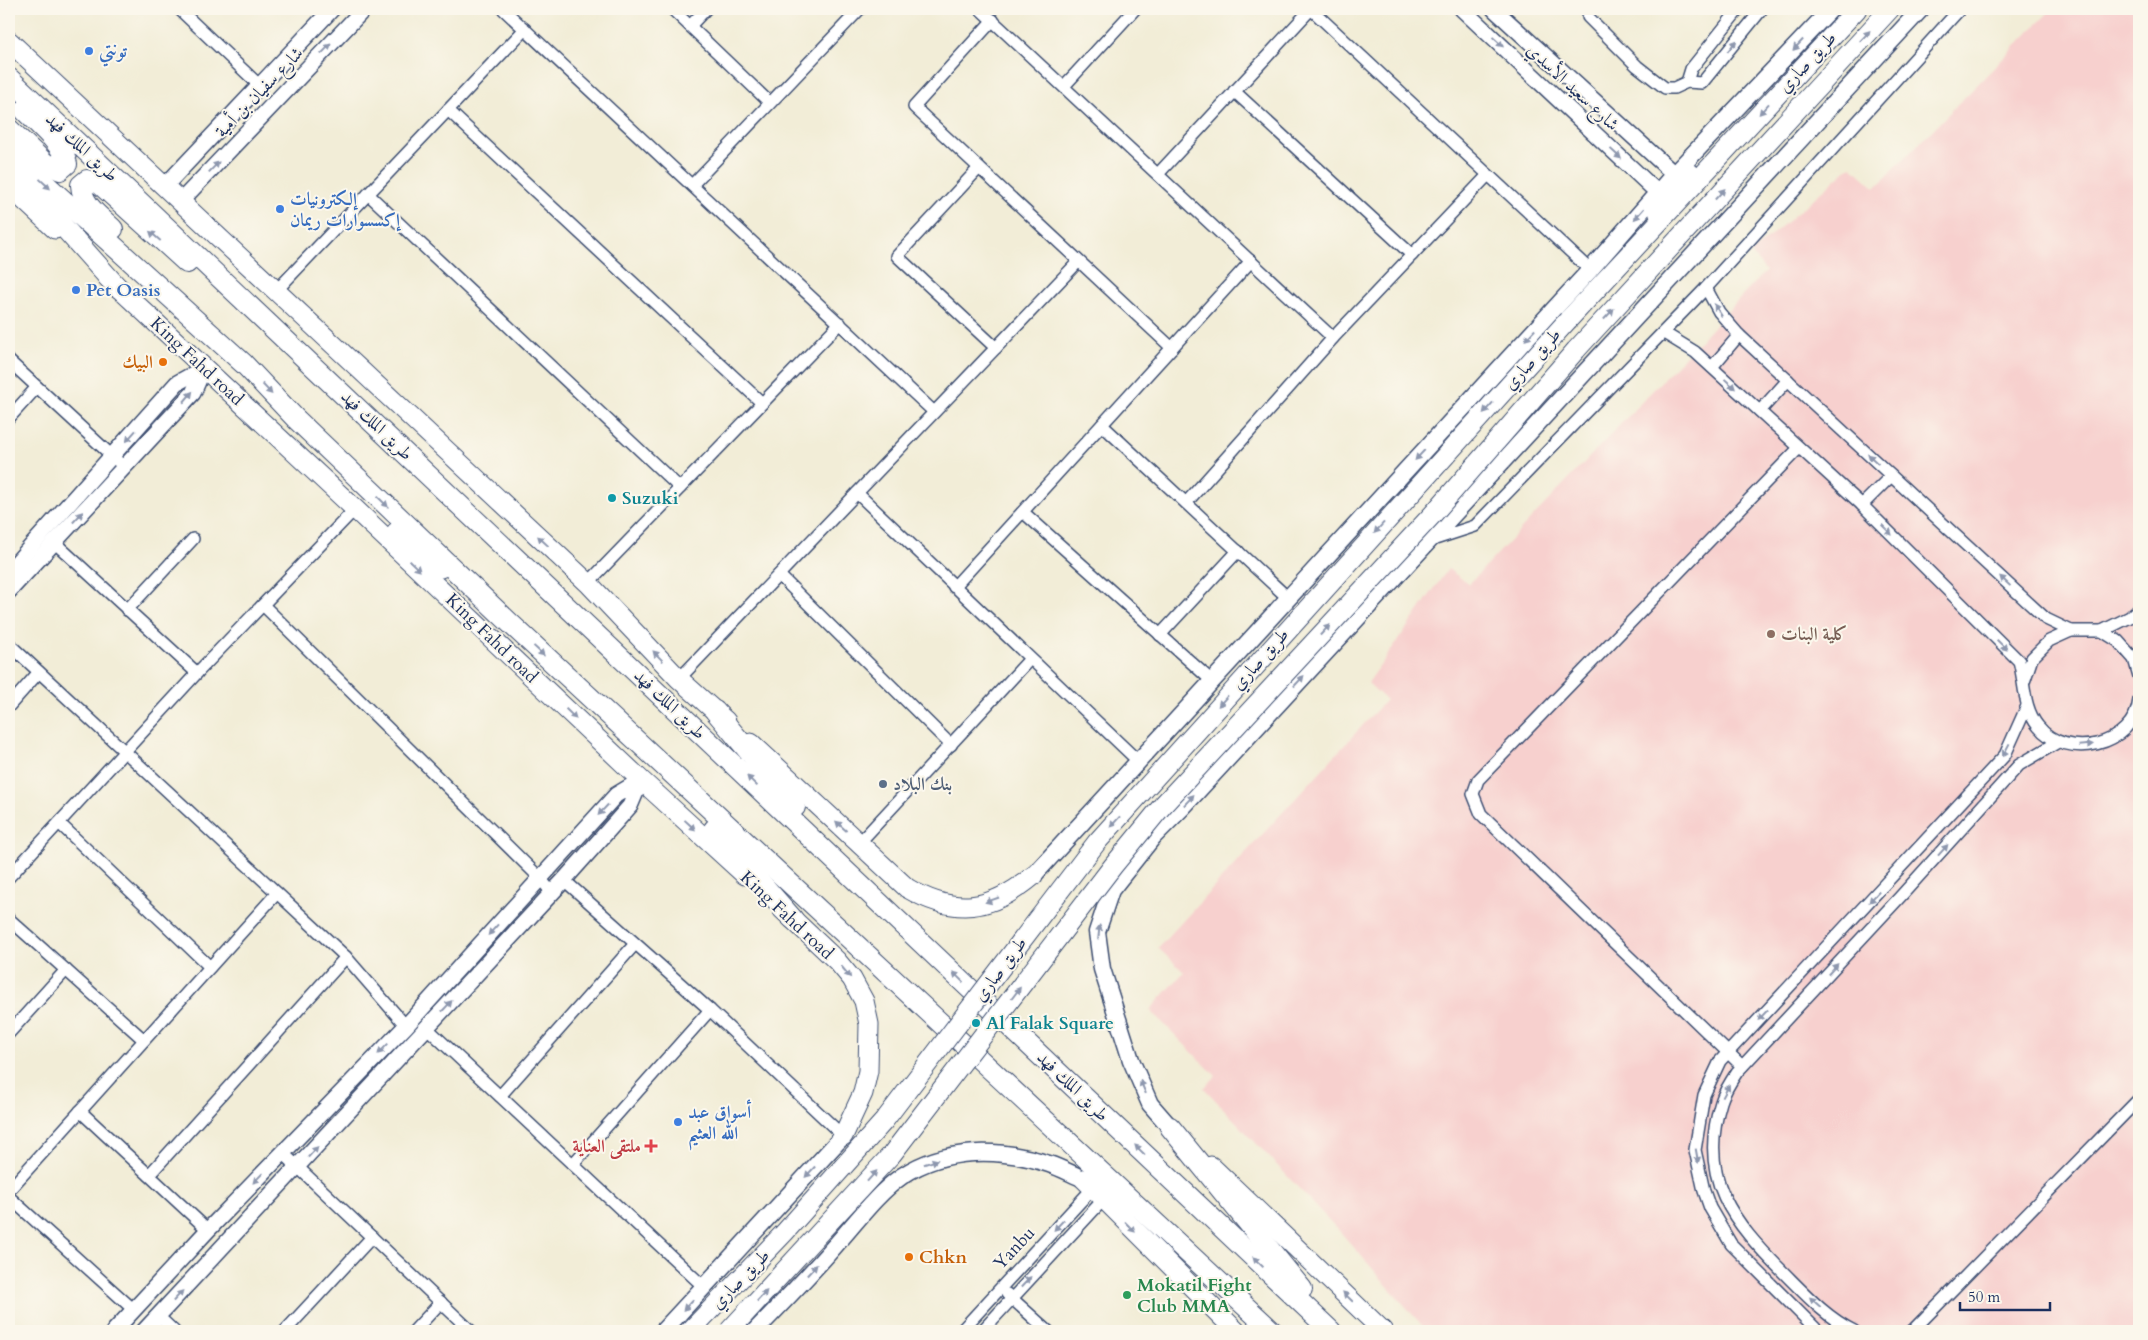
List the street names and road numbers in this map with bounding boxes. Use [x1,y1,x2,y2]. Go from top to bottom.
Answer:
street label: طريق صاري [1773,26,1844,100]
street label: شارع سعيد الأسدي [1519,37,1625,138]
street label: شارع سفيان بن أمية [209,41,311,145]
street label: طريق الملك فهد [40,107,124,188]
street label: King Fahd road [144,311,249,412]
street label: طريق صاري [1498,323,1568,397]
street label: طريق الملك فهد [335,384,418,466]
street label: King Fahd road [440,588,544,689]
street label: طريق صاري [1226,623,1296,697]
street label: طريق الملك فهد [628,663,711,745]
street label: King Fahd road [734,865,839,966]
street label: طريق صاري [968,932,1035,1008]
street label: طريق الملك فهد [1031,1045,1114,1127]
street label: Yanbu [988,1221,1041,1276]
street label: طريق صاري [705,1244,777,1317]

